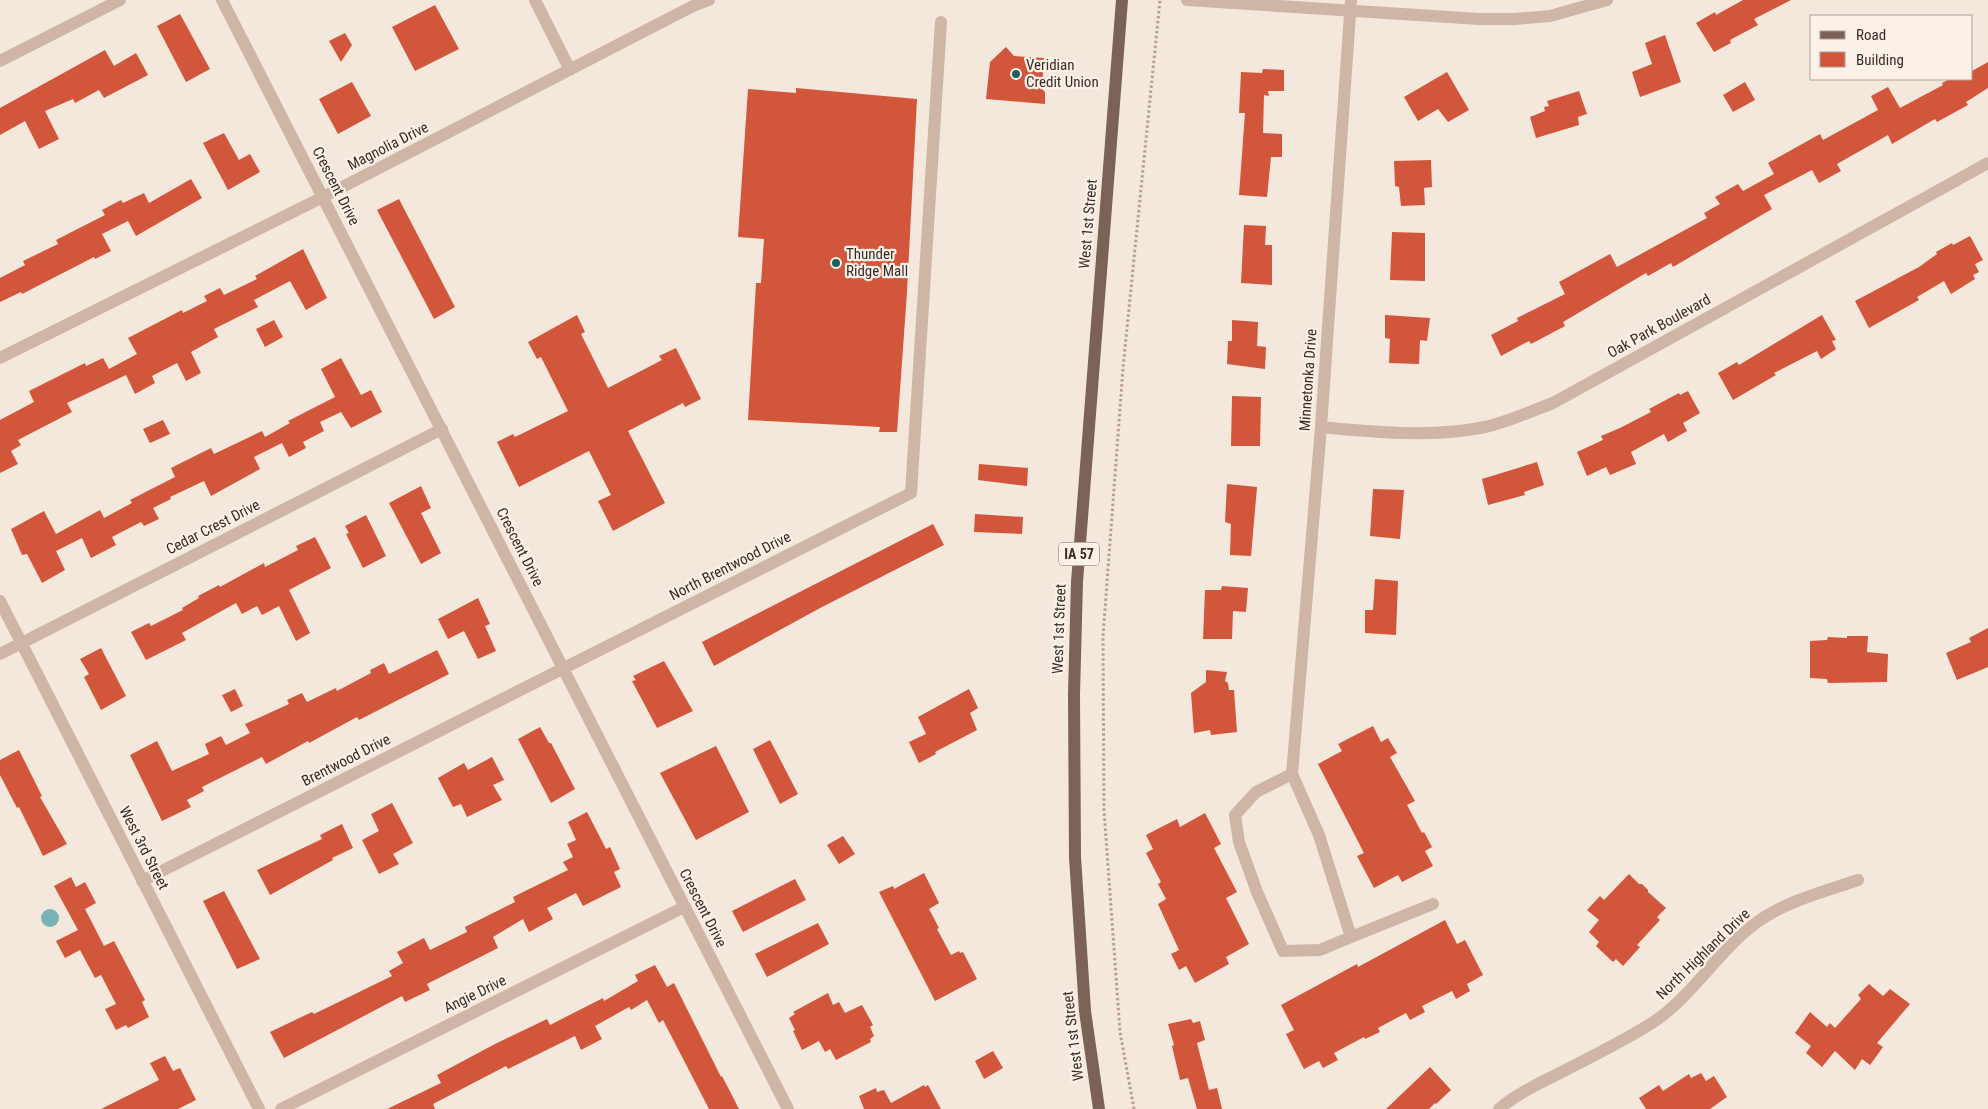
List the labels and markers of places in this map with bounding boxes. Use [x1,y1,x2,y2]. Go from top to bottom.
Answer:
place label: Veridian Credit Union [1026,56,1099,91]
marker: Veridian Credit Union [1010,68,1022,80]
place label: Thunder Ridge Mall [846,245,908,280]
marker: Thunder Ridge Mall [830,257,842,269]

